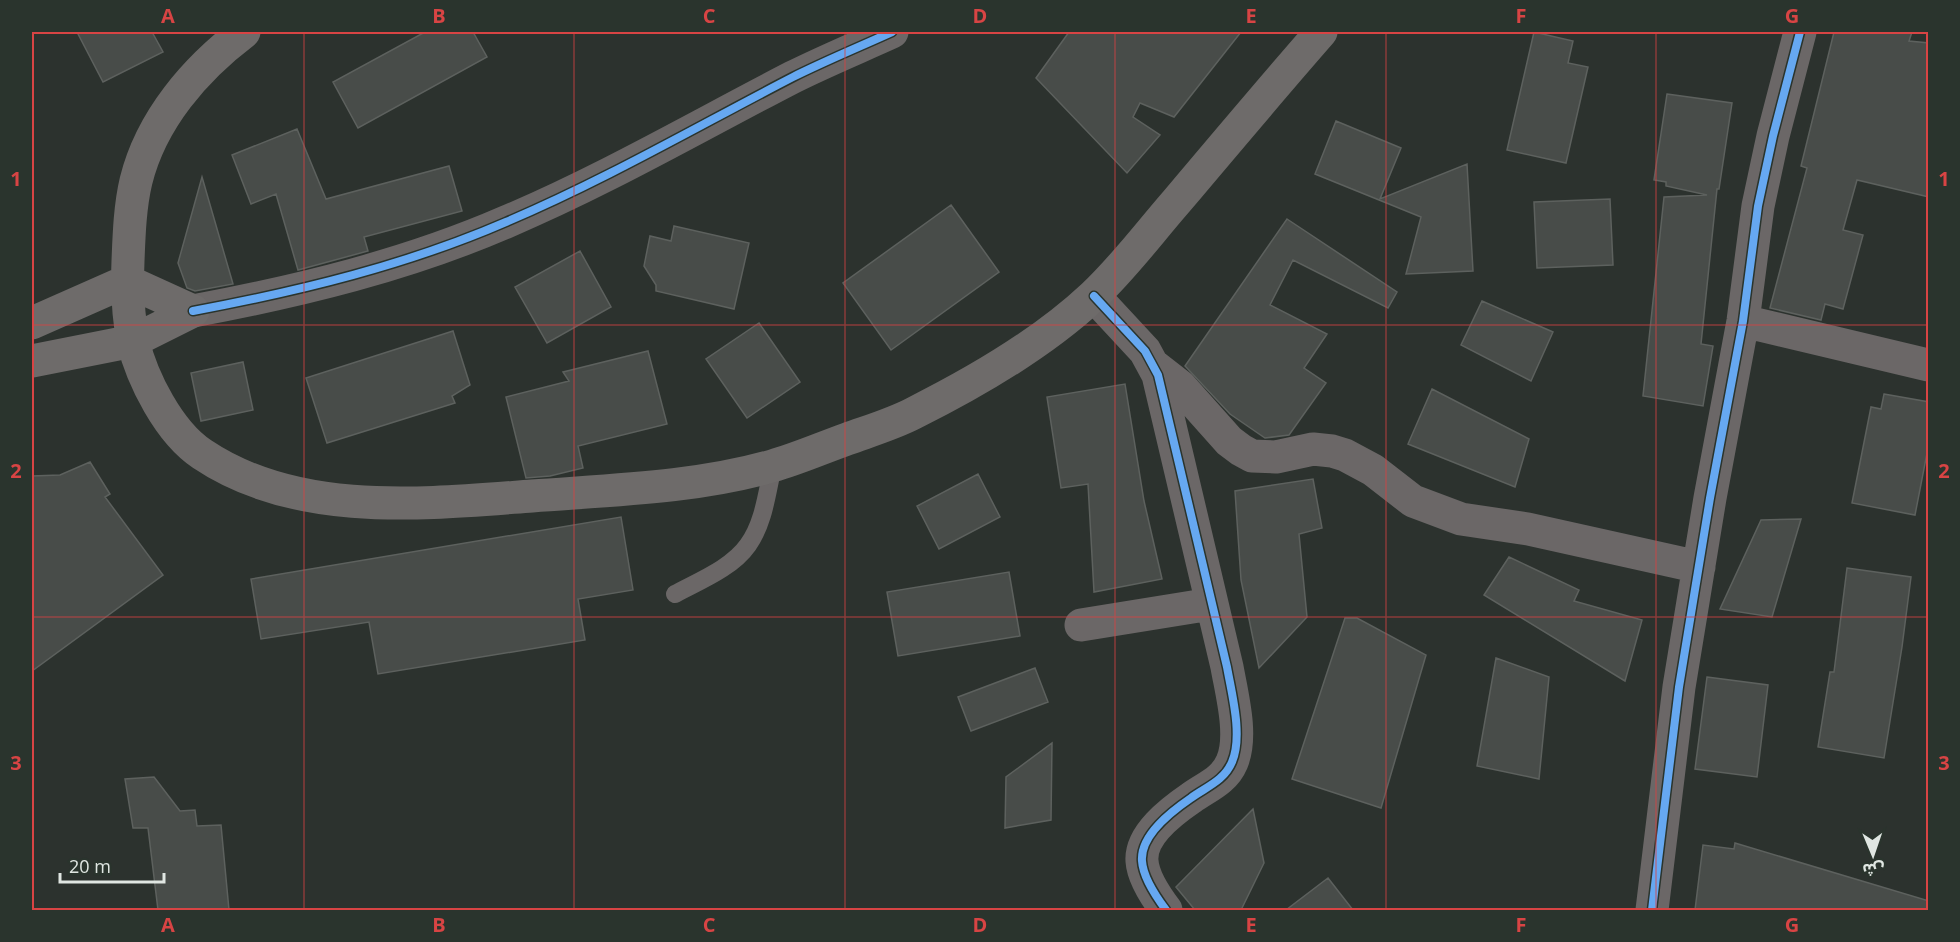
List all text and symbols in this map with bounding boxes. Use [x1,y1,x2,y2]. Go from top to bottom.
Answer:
text: A [161,2,175,29]
text: B [432,2,446,29]
text: C [703,2,716,29]
text: D [973,2,987,29]
text: E [1245,2,1257,29]
text: F [1516,2,1526,29]
text: G [1785,2,1799,29]
text: 1 [10,165,22,192]
text: 1 [1938,165,1950,192]
text: 2 [10,457,22,484]
text: 2 [1938,457,1950,484]
text: 3 [10,749,22,776]
text: 3 [1938,749,1950,776]
north arrow [1843,825,1903,885]
scale bar [60,846,164,884]
text: 20 m [69,854,111,878]
text: ش [1862,859,1885,881]
text: A [161,911,175,938]
text: B [432,911,446,938]
text: C [703,911,716,938]
text: D [973,911,987,938]
text: E [1245,911,1257,938]
text: F [1516,911,1526,938]
text: G [1785,911,1799,938]

